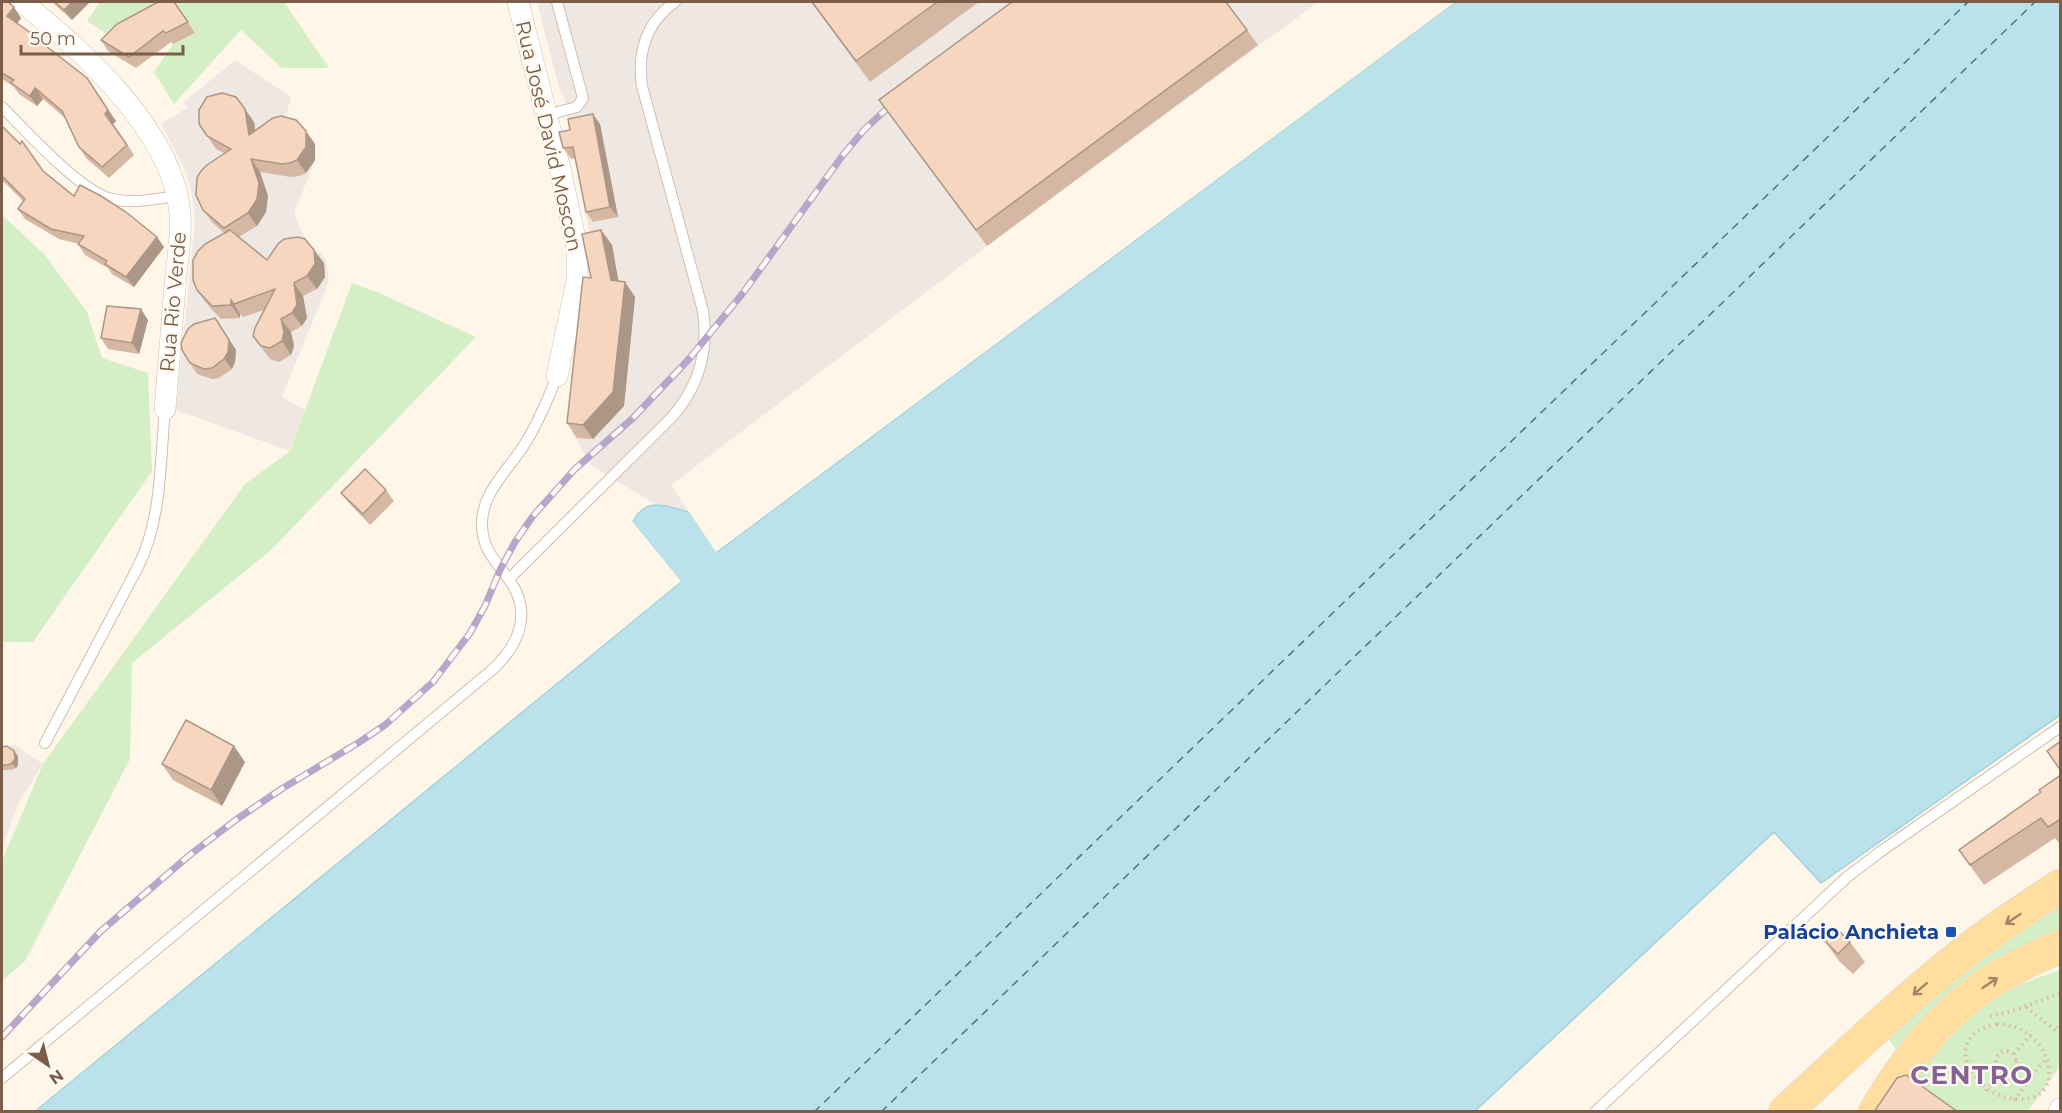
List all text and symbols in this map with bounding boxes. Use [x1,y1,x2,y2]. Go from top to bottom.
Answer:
scale bar [21,18,183,56]
street label: Rua José David Moscon [511,18,587,254]
text: 50 m [30,28,76,50]
street label: Rua Rio Verde [155,231,191,373]
one-way arrow [2004,912,2021,925]
place label: Palácio Anchieta [1763,920,1939,944]
marker: Palácio Anchieta [1944,925,1958,939]
one-way arrow [1981,976,1998,988]
one-way arrow [1913,982,1928,996]
north arrow [18,1035,78,1095]
district label: CENTRO [1910,1059,2034,1091]
text: N [46,1065,67,1088]

